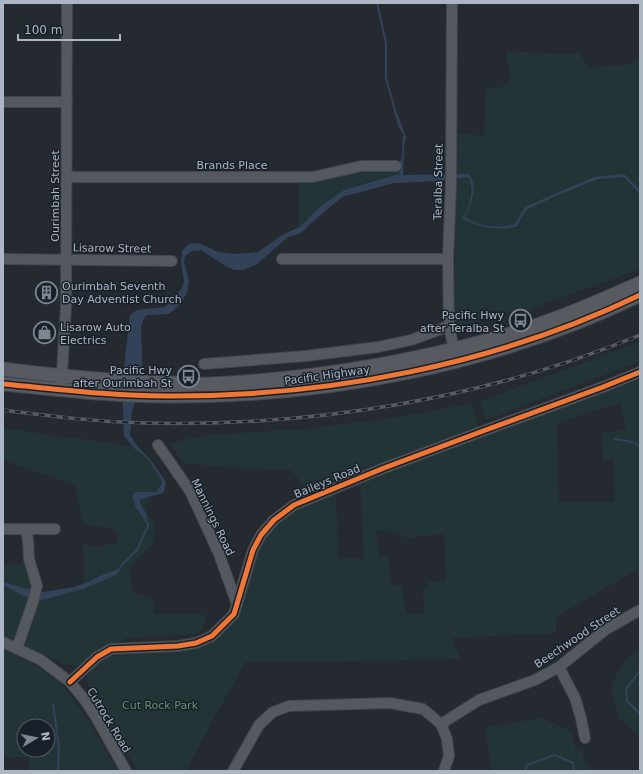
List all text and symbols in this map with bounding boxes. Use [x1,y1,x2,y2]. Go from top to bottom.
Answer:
scale bar [18,16,120,42]
text: 100 m [24,23,62,37]
street label: Teralba Street [431,143,446,221]
street label: Ourimbah Street [49,150,62,242]
street label: Brands Place [196,159,268,172]
street label: Lisarow Street [73,241,152,256]
building icon: Ourimbah Seventh Day Adventist Church [33,279,59,305]
place label: Ourimbah Seventh Day Adventist Church [62,280,182,306]
bus stop icon: Pacific Hwy after Teralba St [507,308,533,334]
place label: Pacific Hwy after Teralba St [420,309,505,335]
shop icon: Lisarow Auto Electrics [31,320,57,346]
place label: Lisarow Auto Electrics [60,321,131,347]
bus stop icon: Pacific Hwy after Ourimbah St [175,363,201,389]
street label: Pacific Highway [284,363,371,388]
place label: Pacific Hwy after Ourimbah St [73,364,173,390]
street label: Baileys Road [292,462,362,501]
street label: Mannings Road [188,477,237,558]
street label: Beechwood Street [532,604,623,671]
street label: Cutrock Road [84,685,133,755]
park label: Cut Rock Park [122,699,199,712]
north arrow [16,718,56,758]
text: N [38,731,53,742]

